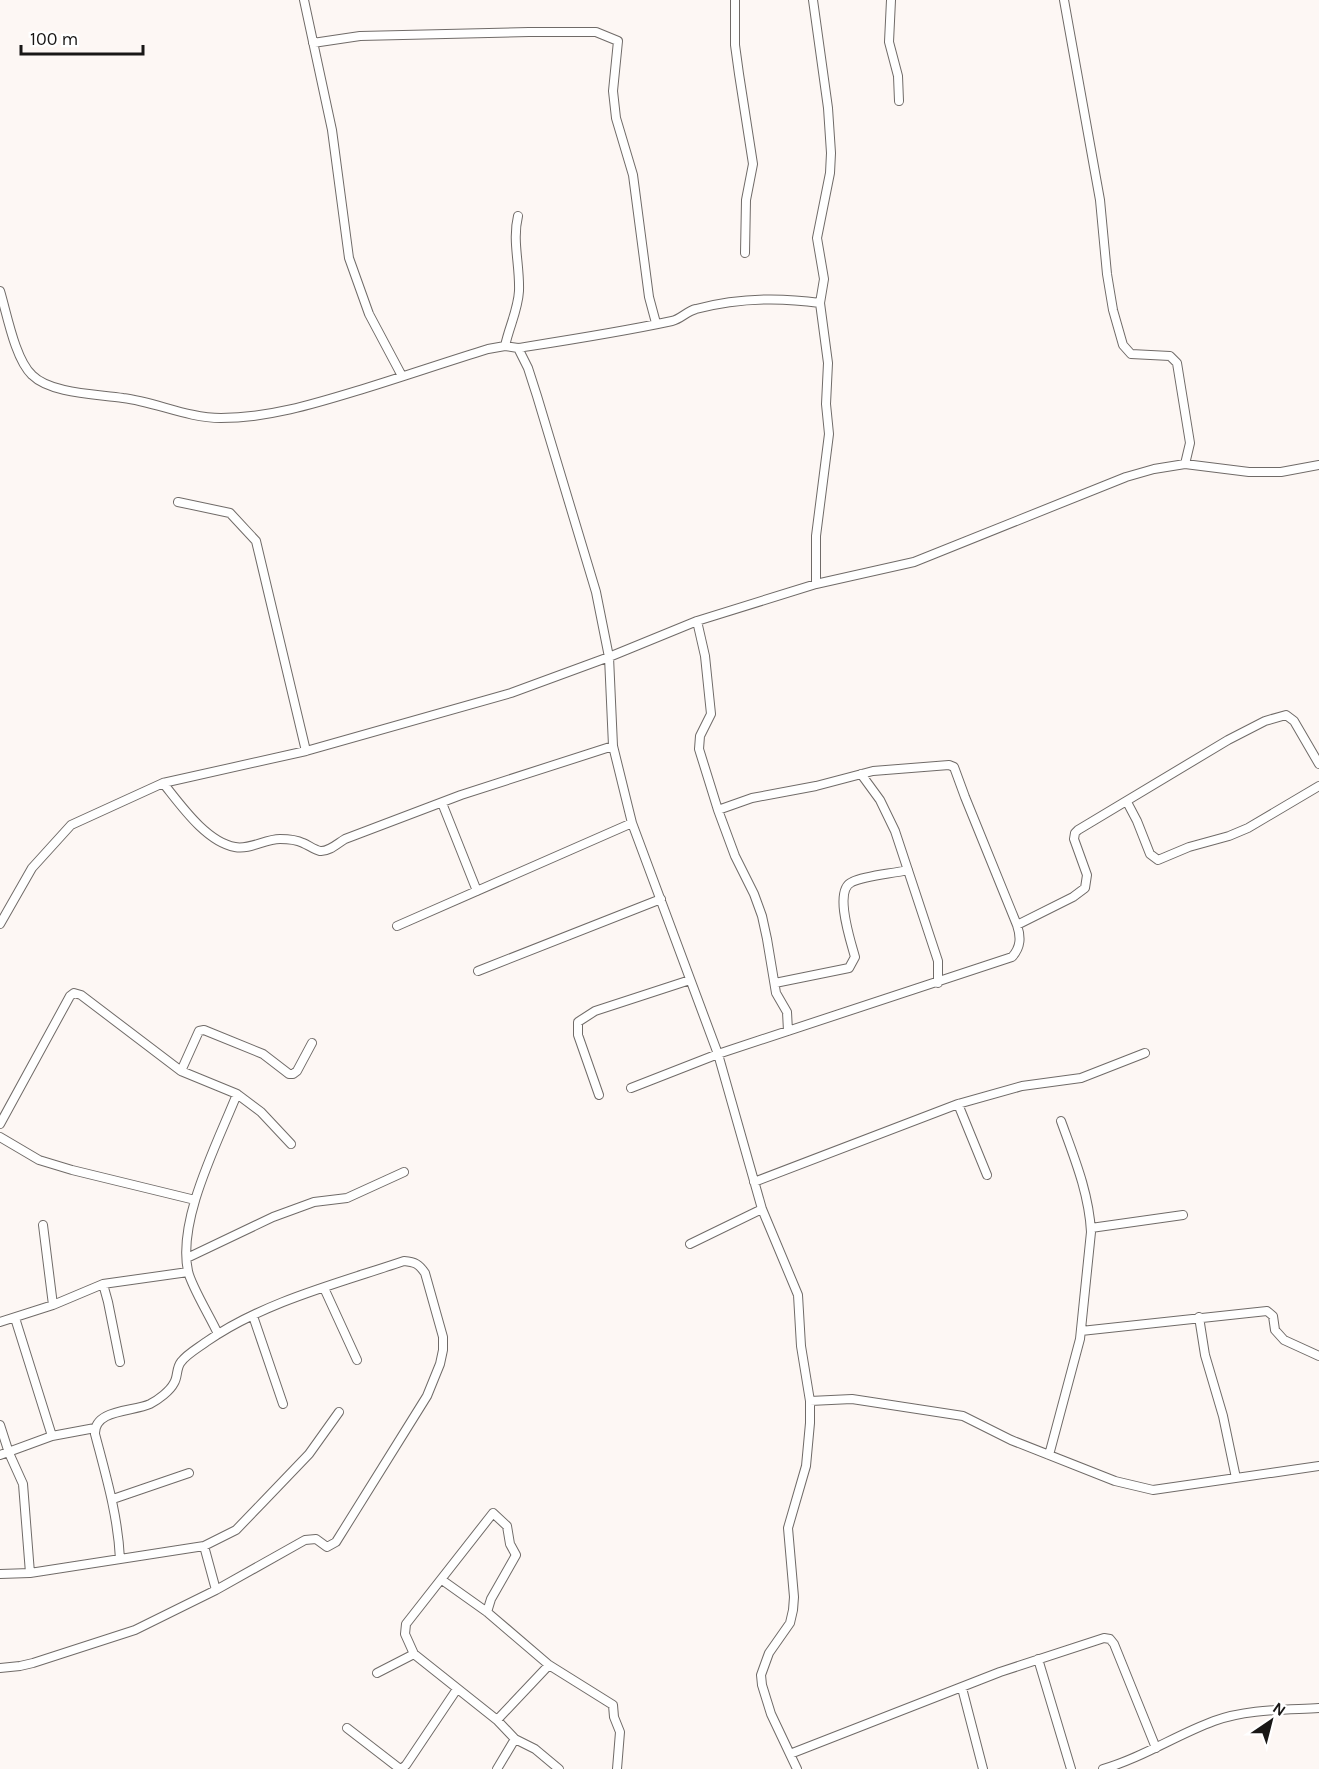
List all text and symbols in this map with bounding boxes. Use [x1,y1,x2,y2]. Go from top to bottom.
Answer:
scale bar [21,18,142,56]
text: 100 m [30,28,78,50]
north arrow [1241,1691,1301,1751]
text: N [1269,1698,1289,1720]

